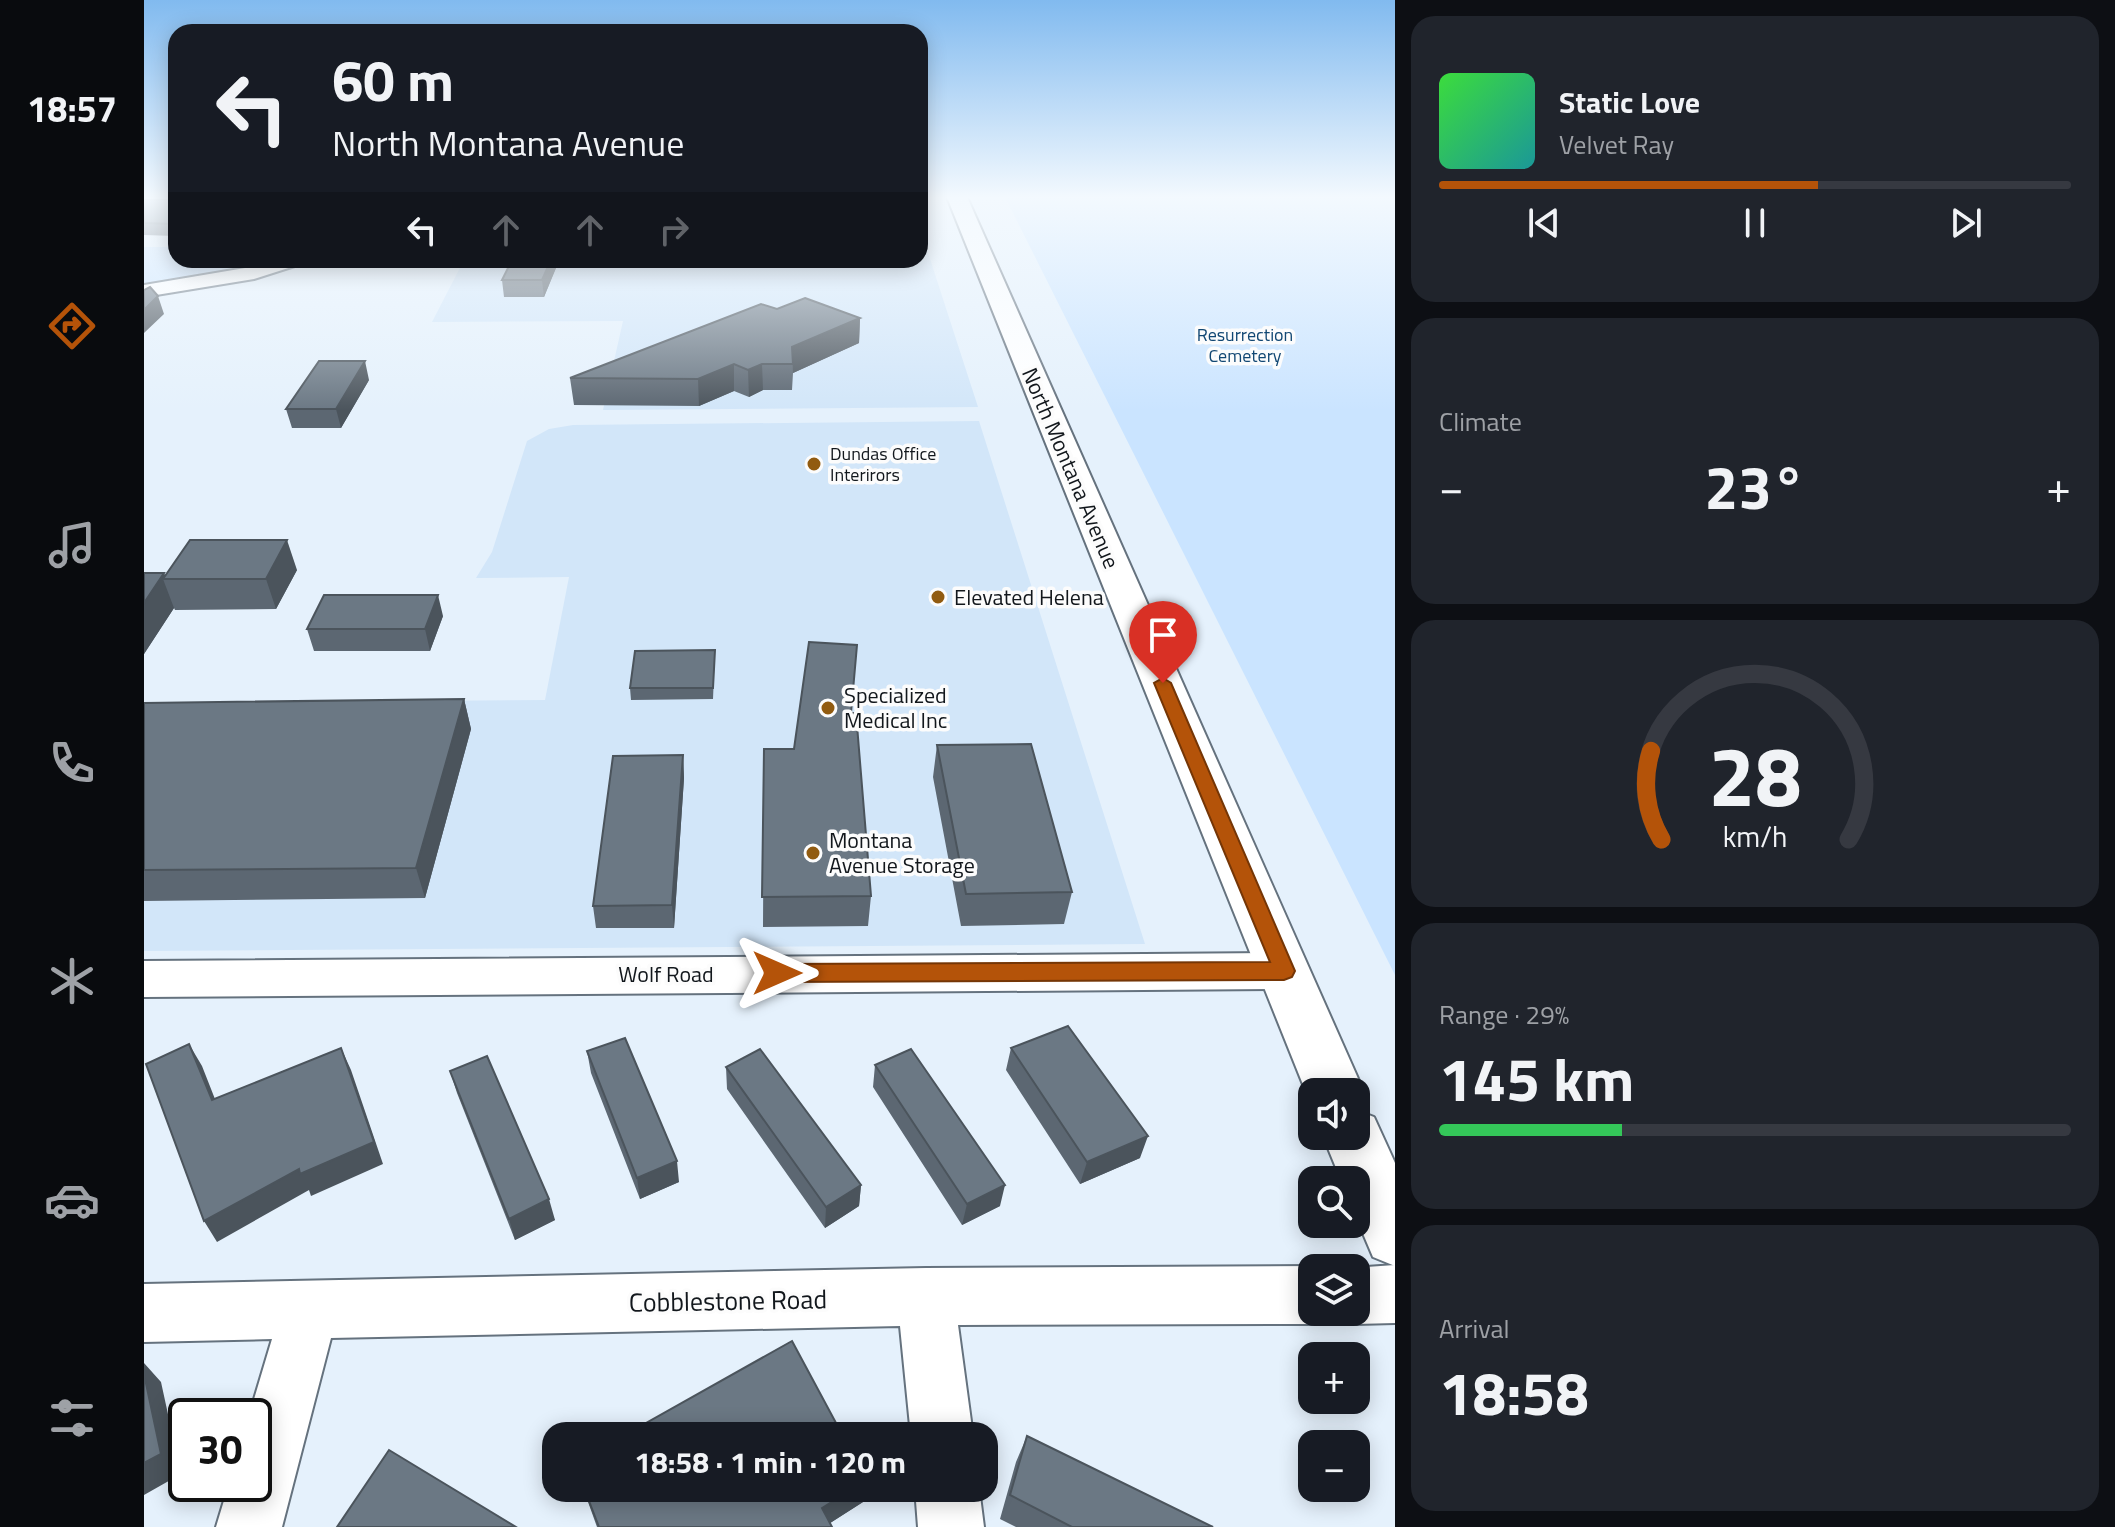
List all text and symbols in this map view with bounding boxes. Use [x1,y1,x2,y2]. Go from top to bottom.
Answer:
text: 60 m [332,38,454,123]
icon: left [200,56,304,160]
text: Static Love [1559,79,1700,125]
text: 18:57 [27,81,117,136]
text: North Montana Avenue [332,115,684,170]
text: Velvet Ray [1559,125,1674,164]
icon: previous [1522,201,1566,245]
icon: pause [1733,201,1777,245]
icon: next [1944,201,1988,245]
icon: left [400,208,444,252]
icon: ahead [484,208,528,252]
icon: ahead [568,208,612,252]
icon: right [652,208,696,252]
icon: directions [44,298,100,354]
park label: Resurrection Cemetery [1197,321,1293,369]
street label: North Montana Avenue [1013,362,1129,574]
text: Climate [1439,402,1522,441]
place label: Dundas Office Interirors [830,440,936,488]
text: 23° [1705,441,1805,532]
text: − [1439,453,1464,520]
text: + [2046,453,2071,520]
marker: Dundas Office Interirors [805,455,823,473]
icon: music [44,517,100,573]
place label: Elevated Helena [954,580,1104,614]
marker: Elevated Helena [929,588,947,606]
pin [1129,601,1197,683]
icon: arrive [1141,613,1185,657]
place label: Specialized Medical Inc [844,678,947,737]
marker: Specialized Medical Inc [819,699,837,717]
text: 28 [1708,711,1802,837]
icon: phone [44,735,100,791]
text: km/h [1723,815,1787,858]
place label: Montana Avenue Storage [829,823,975,882]
marker: Montana Avenue Storage [804,844,822,862]
position arrow [735,931,819,1015]
icon: climate [44,953,100,1009]
street label: Wolf Road [618,957,714,991]
text: Range · 29% [1439,995,1569,1034]
text: 145 km [1439,1033,1634,1124]
map controls [1298,1078,1370,1502]
button: sound [1298,1078,1370,1150]
button: search [1298,1166,1370,1238]
icon: car [44,1172,100,1228]
button: layers [1298,1254,1370,1326]
street label: Cobblestone Road [629,1279,827,1322]
text: Arrival [1439,1309,1510,1348]
button: + [1298,1342,1370,1414]
text: 18:58 [1439,1347,1589,1438]
icon: filters [44,1390,100,1446]
speed limit sign: 30 [168,1398,272,1502]
button: − [1298,1430,1370,1502]
text: 18:58 · 1 min · 120 m [634,1439,906,1485]

